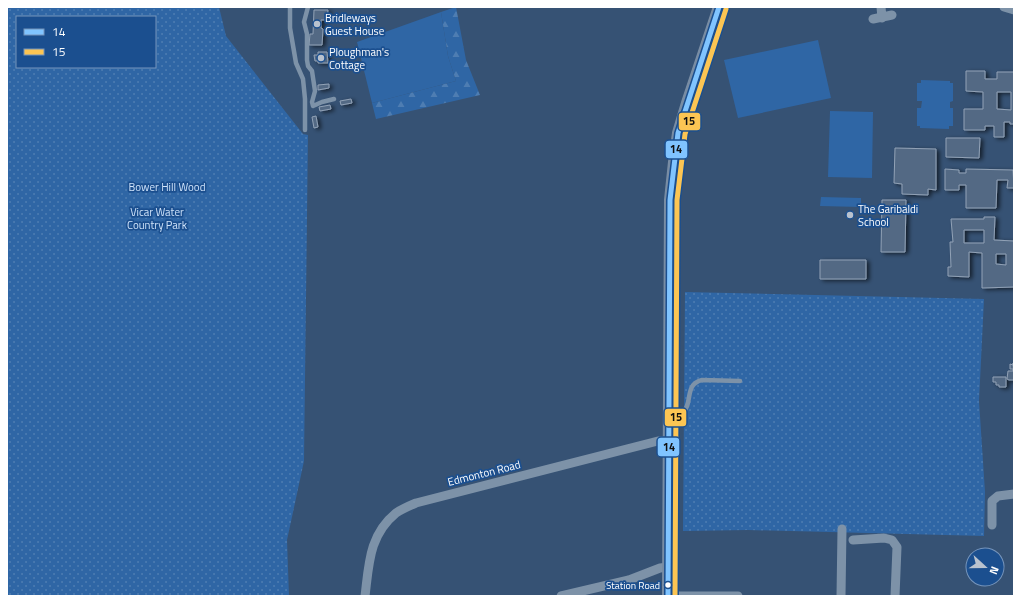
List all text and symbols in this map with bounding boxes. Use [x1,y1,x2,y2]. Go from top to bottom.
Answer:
place label: Bridleways Guest House [325,10,385,39]
legend [16,16,156,68]
marker: Bridleways Guest House [312,19,322,29]
text: 14 [52,22,66,41]
text: 15 [52,42,66,61]
place label: Ploughman's Cottage [329,44,389,73]
marker: Ploughman's Cottage [316,53,326,63]
line badge: 15 [678,112,701,131]
text: 15 [683,113,695,129]
line badge: 14 [665,140,688,159]
text: 14 [670,141,682,157]
park label: Bower Hill Wood [129,179,206,195]
place label: The Garibaldi School [858,201,918,230]
park label: Vicar Water Country Park [127,204,188,233]
marker: The Garibaldi School [845,210,855,220]
line badge: 15 [664,408,687,427]
text: 15 [670,409,682,425]
line badge: 14 [657,437,680,457]
text: 14 [663,439,675,455]
street label: Edmonton Road [446,456,522,490]
north arrow [965,547,1005,587]
text: N [986,564,1003,577]
place label: Station Road [606,578,660,593]
marker: Station Road [663,580,673,590]

